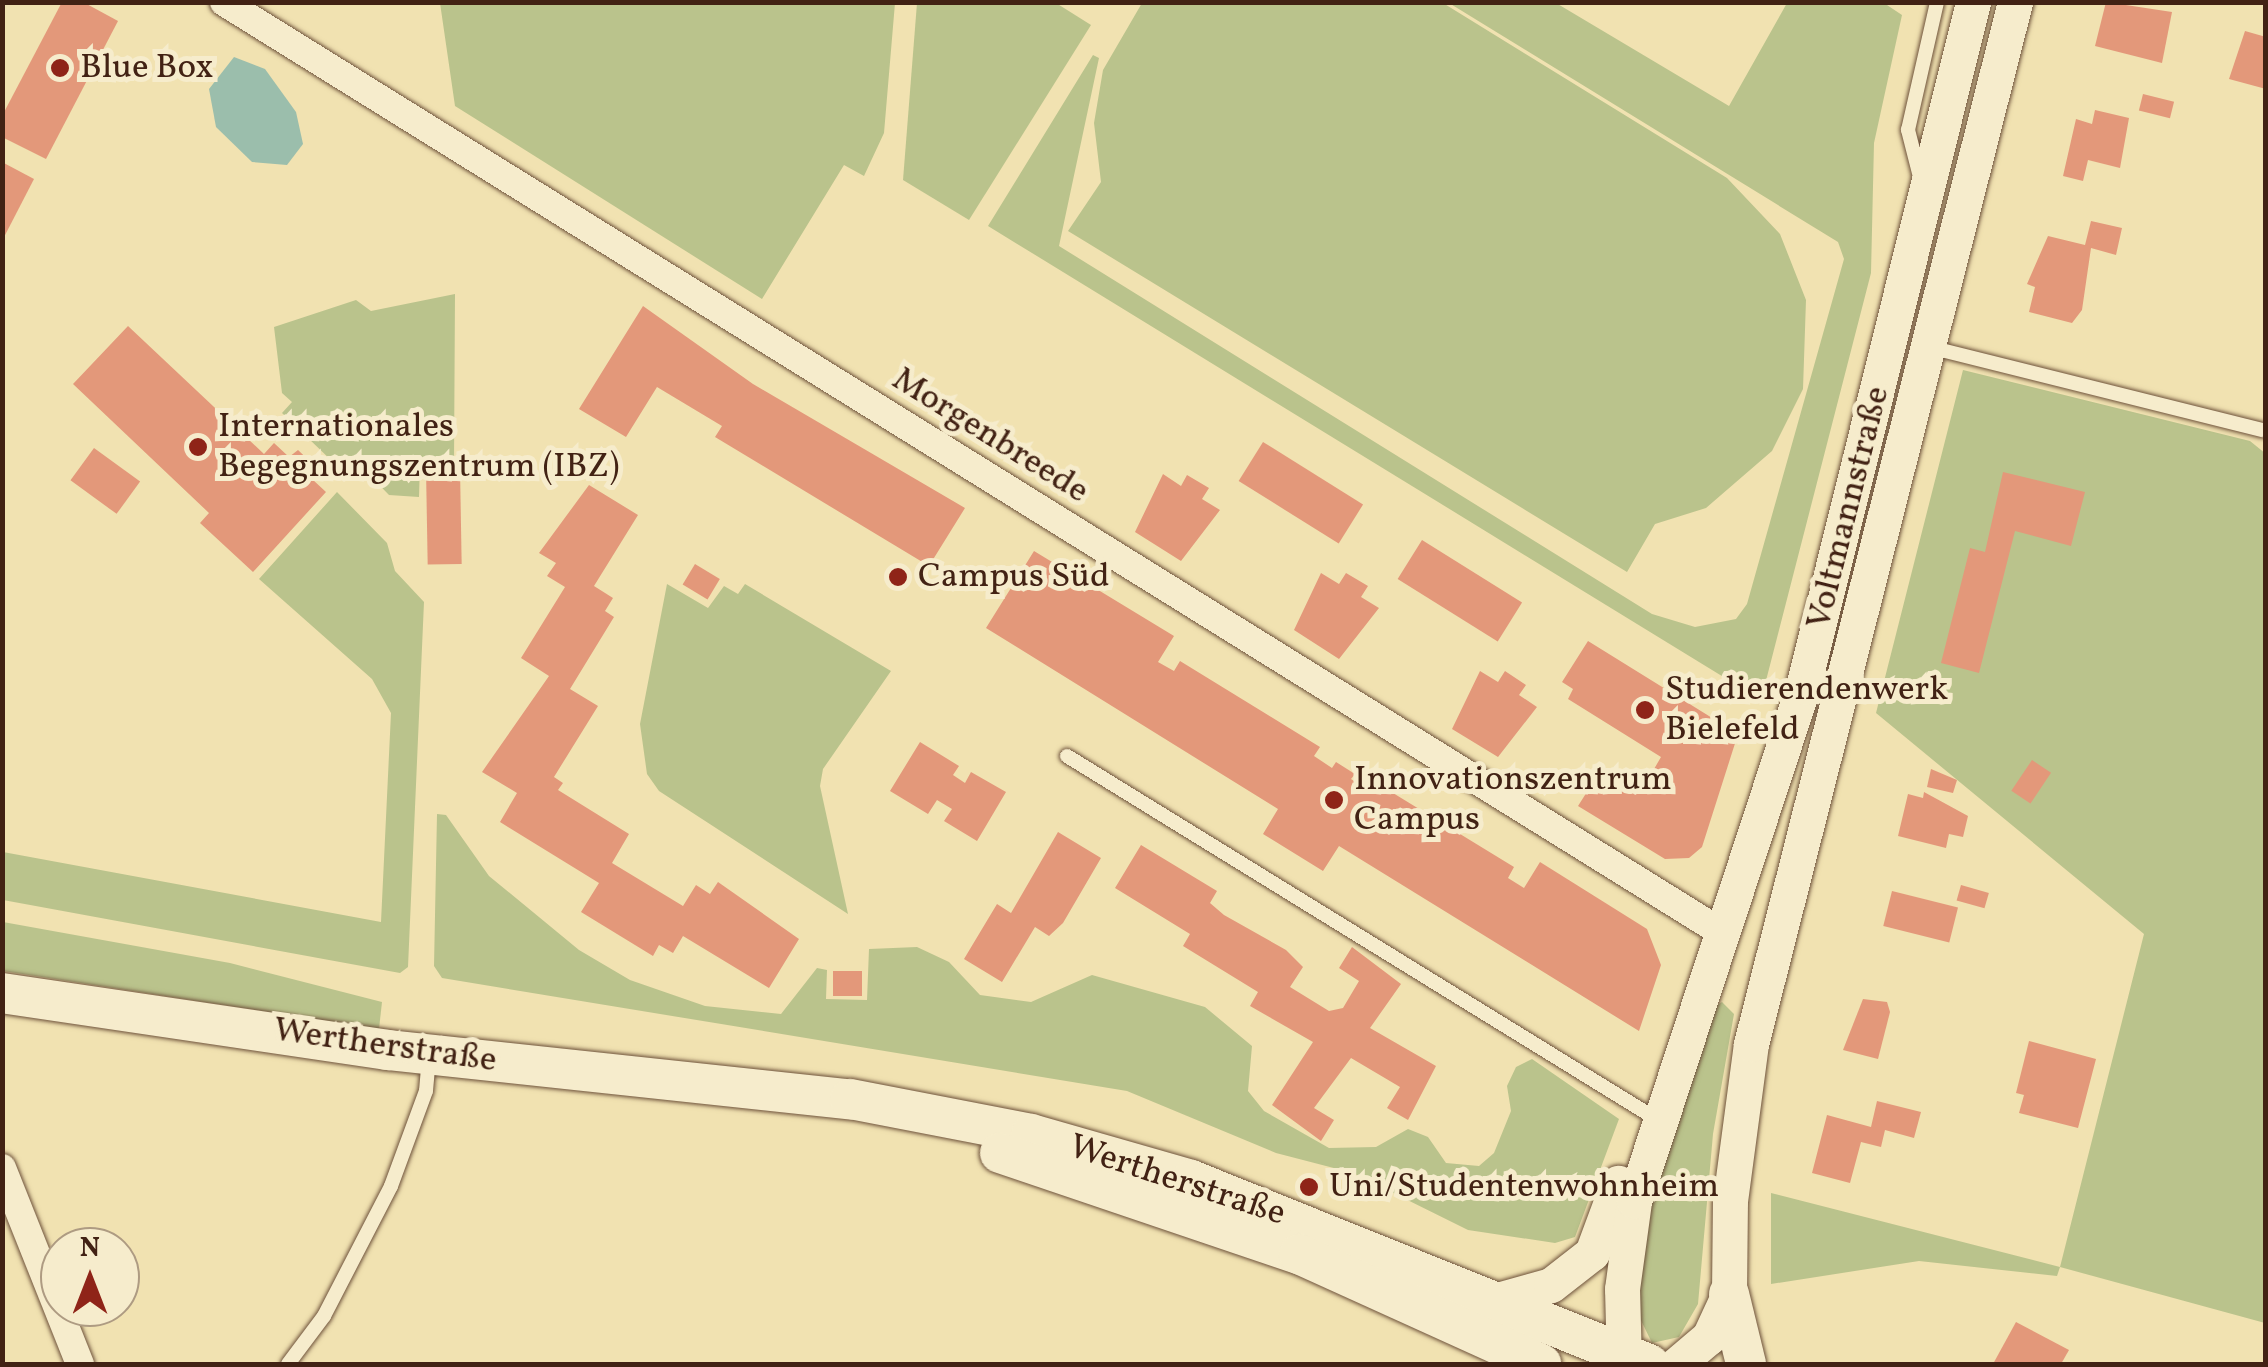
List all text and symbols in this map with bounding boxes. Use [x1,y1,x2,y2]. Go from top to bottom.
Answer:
place label: Blue Box [80,47,214,89]
marker: Blue Box [49,57,71,79]
street label: Morgenbreede [884,359,1096,513]
street label: Voltmannstraße [1799,382,1899,634]
place label: Internationales Begegnungszentrum (IBZ) [218,406,619,488]
marker: Internationales Begegnungszentrum (IBZ) [187,436,209,458]
place label: Campus Süd [918,556,1110,598]
marker: Campus Süd [887,566,909,588]
place label: Studierendenwerk Bielefeld [1665,669,1948,751]
marker: Studierendenwerk Bielefeld [1634,699,1656,721]
place label: Innovationszentrum Campus [1354,759,1672,841]
marker: Innovationszentrum Campus [1323,789,1345,811]
street label: Wertherstraße [271,1010,499,1082]
street label: Wertherstraße [1064,1126,1290,1236]
place label: Uni/Studentenwohnheim [1329,1166,1719,1208]
marker: Uni/Studentenwohnheim [1298,1176,1320,1198]
north arrow [40,1227,140,1327]
text: N [80,1229,100,1268]

